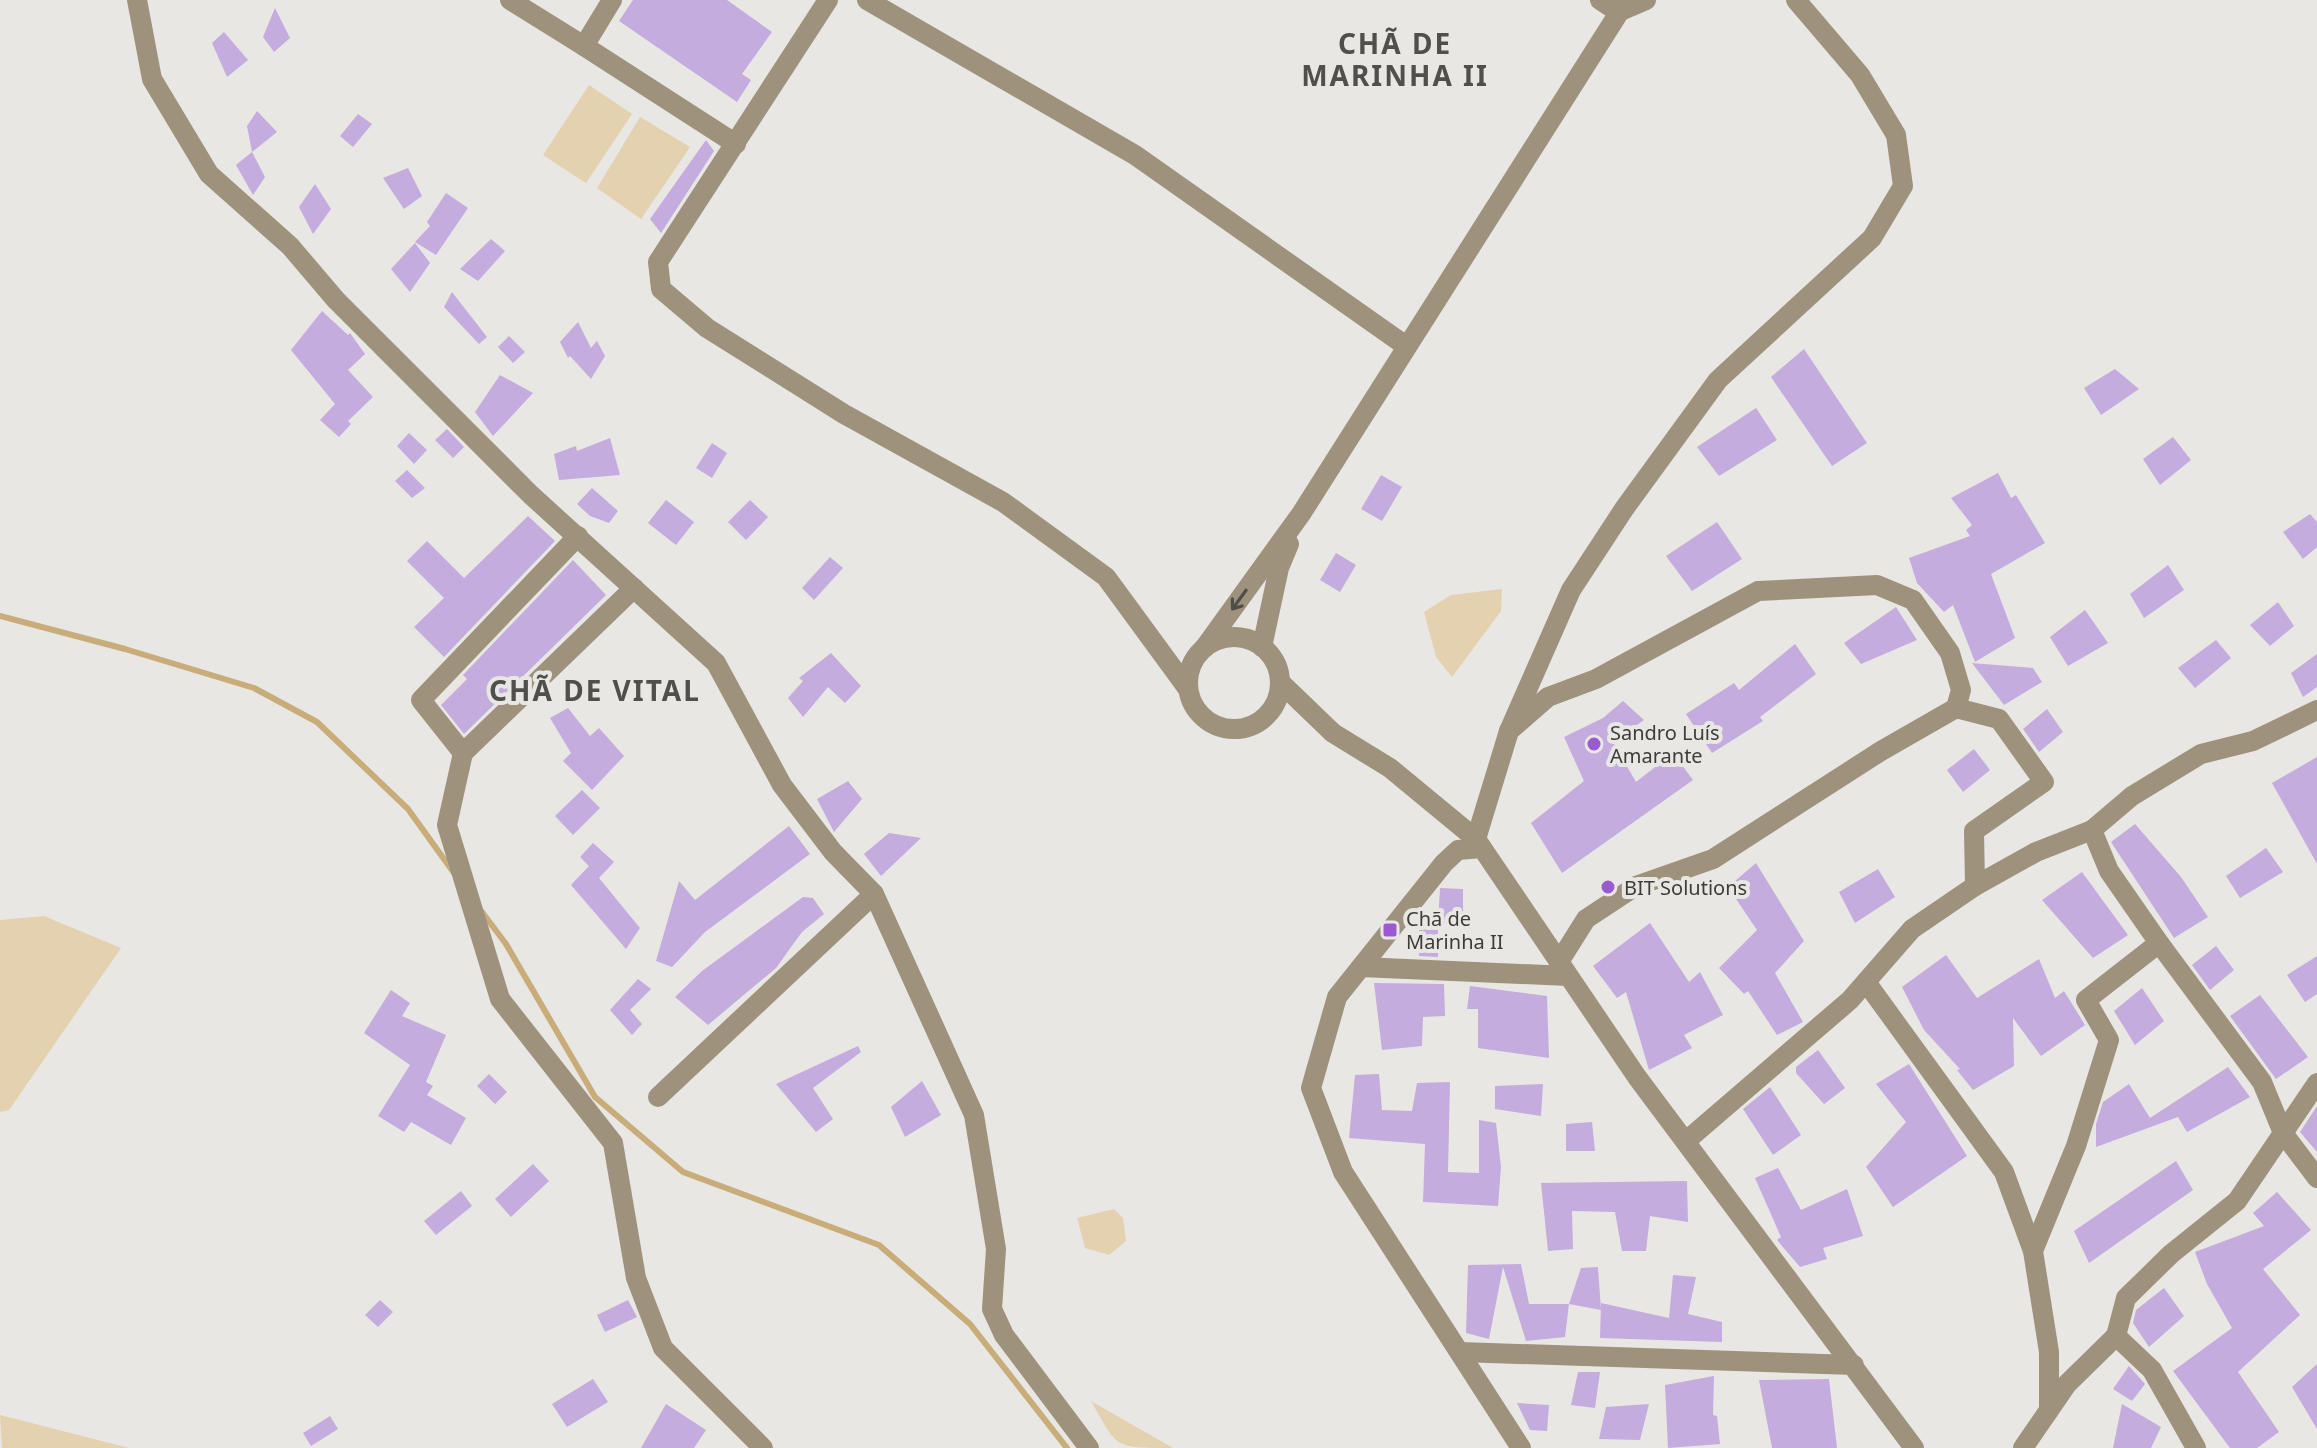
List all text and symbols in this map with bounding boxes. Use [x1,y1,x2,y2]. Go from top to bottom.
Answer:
district label: CHÃ DE MARINHA II [1301,24,1489,94]
one-way arrow [1231,589,1248,610]
district label: CHÃ DE VITAL [489,671,701,709]
place label: Sandro Luís Amarante [1610,719,1720,769]
marker: Sandro Luís Amarante [1585,735,1603,753]
place label: BIT Solutions [1624,874,1747,901]
marker: BIT Solutions [1599,878,1617,896]
place label: Chã de Marinha II [1406,905,1503,955]
marker: Chã de Marinha II [1381,921,1399,939]

